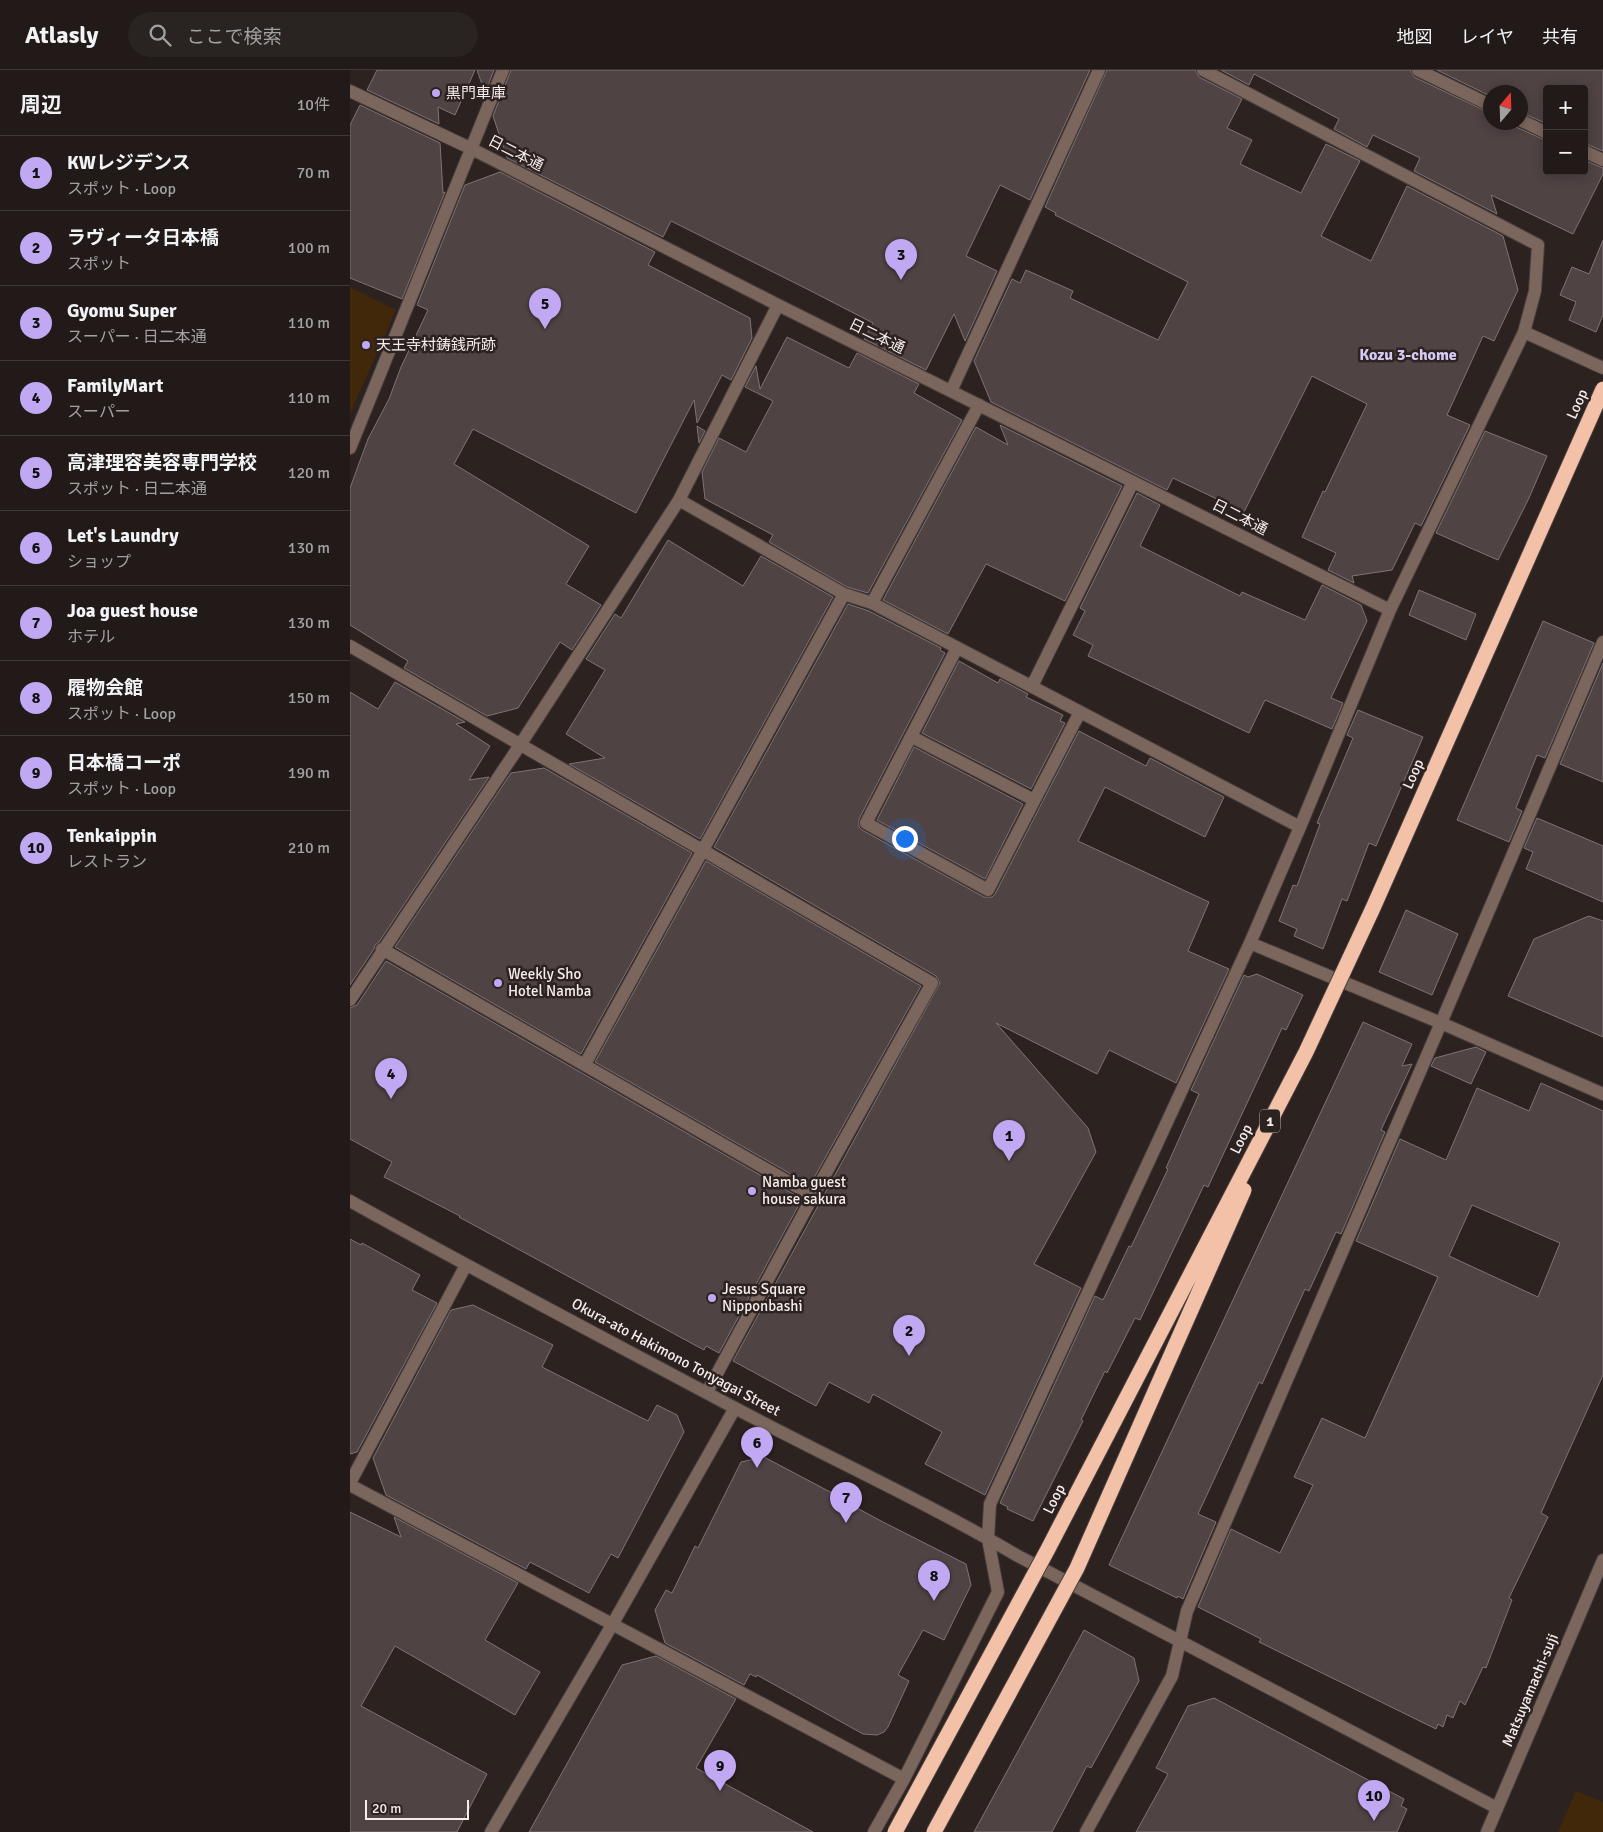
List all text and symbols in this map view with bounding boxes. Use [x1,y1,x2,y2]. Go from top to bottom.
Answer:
search box [128,12,478,57]
text: Atlasly [25,20,98,50]
icon: search [146,21,174,49]
text: ここで検索 [186,25,281,49]
text: 地図 [1397,26,1433,48]
text: レイヤ [1461,26,1514,48]
text: 共有 [1542,26,1578,48]
place label: 黒門車庫 [446,84,506,102]
north arrow [1483,85,1528,130]
map controls [1543,85,1588,175]
button: + [1543,85,1588,130]
marker: 黒門車庫 [430,87,442,99]
text: 周辺 [20,92,62,118]
text: 10件 [297,95,330,115]
button: − [1543,130,1588,175]
street label: 日二本通 [485,131,547,175]
text: KWレジデンス [67,151,191,175]
text: 1 [32,163,40,183]
text: 70 m [296,163,330,183]
text: スポット · Loop [67,179,176,199]
text: ラヴィータ日本橋 [67,226,219,250]
text: 2 [32,238,40,258]
text: 100 m [288,238,330,258]
pin: 3 [885,239,917,280]
text: スポット [67,254,131,274]
pin: 5 [529,288,561,329]
text: Gyomu Super [67,299,177,323]
text: 3 [32,313,40,333]
text: 110 m [288,313,330,333]
street label: 日二本通 [846,315,908,357]
text: スーパー · 日二本通 [67,327,207,347]
place label: 天王寺村鋳銭所跡 [376,336,496,354]
marker: 天王寺村鋳銭所跡 [360,339,372,351]
district label: Kozu 3-chome [1359,345,1457,365]
text: FamilyMart [67,374,163,398]
street label: Loop [1562,386,1592,422]
text: 4 [32,388,40,408]
text: 110 m [288,388,330,408]
text: スーパー [67,402,131,422]
text: 高津理容美容専門学校 [67,451,257,475]
text: 5 [32,463,40,483]
text: 120 m [288,463,330,483]
text: スポット · 日二本通 [67,479,207,499]
street label: 日二本通 [1209,495,1271,539]
text: Let's Laundry [67,524,179,548]
text: 6 [32,538,40,558]
text: 130 m [288,538,330,558]
text: ショップ [67,552,131,572]
text: Joa guest house [67,599,198,623]
text: 7 [32,613,40,633]
text: 130 m [288,613,330,633]
text: ホテル [67,627,115,647]
text: 履物会館 [67,676,143,700]
text: 8 [32,688,40,708]
text: 150 m [288,688,330,708]
text: スポット · Loop [67,704,176,724]
text: 日本橋コーポ [67,751,181,775]
street label: Loop [1398,756,1428,792]
text: 9 [32,763,40,783]
text: 190 m [288,763,330,783]
text: スポット · Loop [67,779,176,799]
text: Tenkaippin [67,824,157,848]
your location [892,826,918,852]
text: 10 [27,838,45,858]
text: 210 m [288,838,330,858]
text: レストラン [67,852,147,872]
place label: Weekly Sho Hotel Namba [508,965,591,1000]
marker: Weekly Sho Hotel Namba [492,977,504,989]
pin: 4 [375,1058,407,1099]
road number: 1 [1260,1110,1280,1132]
pin: 1 [993,1120,1025,1161]
street label: Loop [1226,1121,1256,1157]
place label: Namba guest house sakura [762,1173,846,1208]
marker: Namba guest house sakura [746,1185,758,1197]
place label: Jesus Square Nipponbashi [722,1280,806,1315]
marker: Jesus Square Nipponbashi [706,1292,718,1304]
street label: Okura-ato Hakimono Tonyagai Street [569,1294,783,1420]
pin: 2 [893,1315,925,1356]
pin: 6 [741,1427,773,1468]
street label: Loop [1039,1481,1069,1517]
pin: 7 [830,1482,862,1523]
pin: 8 [918,1560,950,1601]
street label: Matsuyamachi-suji [1498,1631,1562,1749]
pin: 9 [704,1750,736,1791]
pin: 10 [1358,1780,1390,1821]
scale bar [365,1797,469,1820]
text: 20 m [372,1800,401,1817]

